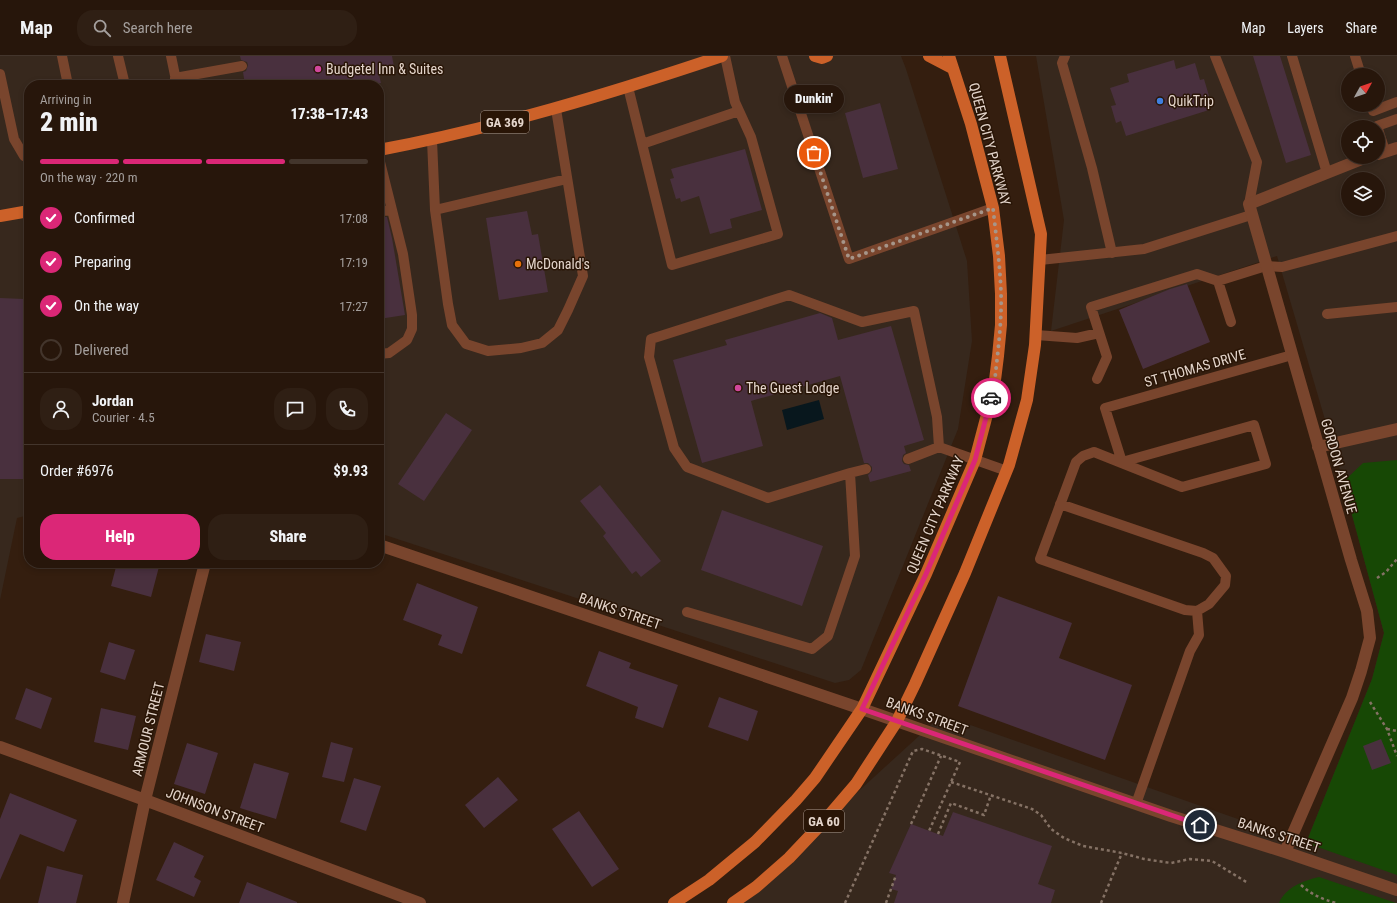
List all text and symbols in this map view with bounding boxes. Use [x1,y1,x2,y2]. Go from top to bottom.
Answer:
search box [77,10,357,46]
text: Map [20,16,53,39]
icon: search [91,17,113,39]
text: Search here [123,19,193,37]
text: Map [1241,20,1265,36]
text: Layers [1287,20,1324,36]
text: Share [1346,20,1377,36]
place label: Budgetel Inn & Suites [326,61,443,77]
marker: Budgetel Inn & Suites [313,64,323,74]
north arrow [1341,68,1385,112]
map controls [1341,68,1385,216]
street label: QUEEN CITY PARKWAY [966,81,1014,208]
callout: Dunkin' [784,85,844,113]
text: Dunkin' [795,91,833,106]
text: Arriving in [40,92,92,107]
place label: QuikTrip [1168,93,1214,109]
marker: QuikTrip [1155,96,1165,106]
text: 17:38–17:43 [290,105,368,123]
text: 2 min [40,107,98,137]
road number: GA 369 [481,111,529,133]
button: locate [1341,120,1385,164]
pin [797,136,831,170]
icon: bag [803,142,825,164]
text: On the way · 220 m [40,170,137,185]
button: layers [1341,172,1385,216]
icon: check [40,207,62,229]
text: Confirmed [74,209,135,227]
text: 17:08 [339,211,368,226]
icon: check [40,251,62,273]
text: Preparing [74,253,131,271]
text: 17:19 [339,255,368,270]
place label: McDonald's [526,256,590,272]
marker: McDonald's [513,259,523,269]
icon: check [40,295,62,317]
text: On the way [74,297,139,315]
text: 17:27 [339,299,368,314]
text: Delivered [74,341,129,359]
street label: ST THOMAS DRIVE [1143,346,1247,390]
courier [971,378,1011,418]
place label: The Guest Lodge [746,380,840,396]
marker: The Guest Lodge [733,383,743,393]
icon: car [980,387,1002,409]
button: person [40,388,82,430]
button: chat [274,388,316,430]
button: phone [326,388,368,430]
text: Jordan [92,392,134,410]
text: Courier · 4.5 [92,410,155,425]
street label: GORDON AVENUE [1318,417,1360,515]
street label: QUEEN CITY PARKWAY [903,453,967,576]
text: Order #6976 [40,462,114,480]
text: $9.93 [333,462,368,480]
button: Help [40,514,200,560]
button: Share [208,514,368,560]
street label: BANKS STREET [577,589,663,633]
street label: ARMOUR STREET [129,680,167,778]
street label: BANKS STREET [884,694,970,738]
street label: JOHNSON STREET [164,784,266,836]
pin [1183,808,1217,842]
road number: GA 60 [804,810,844,832]
icon: home [1189,814,1211,836]
street label: BANKS STREET [1236,814,1322,856]

